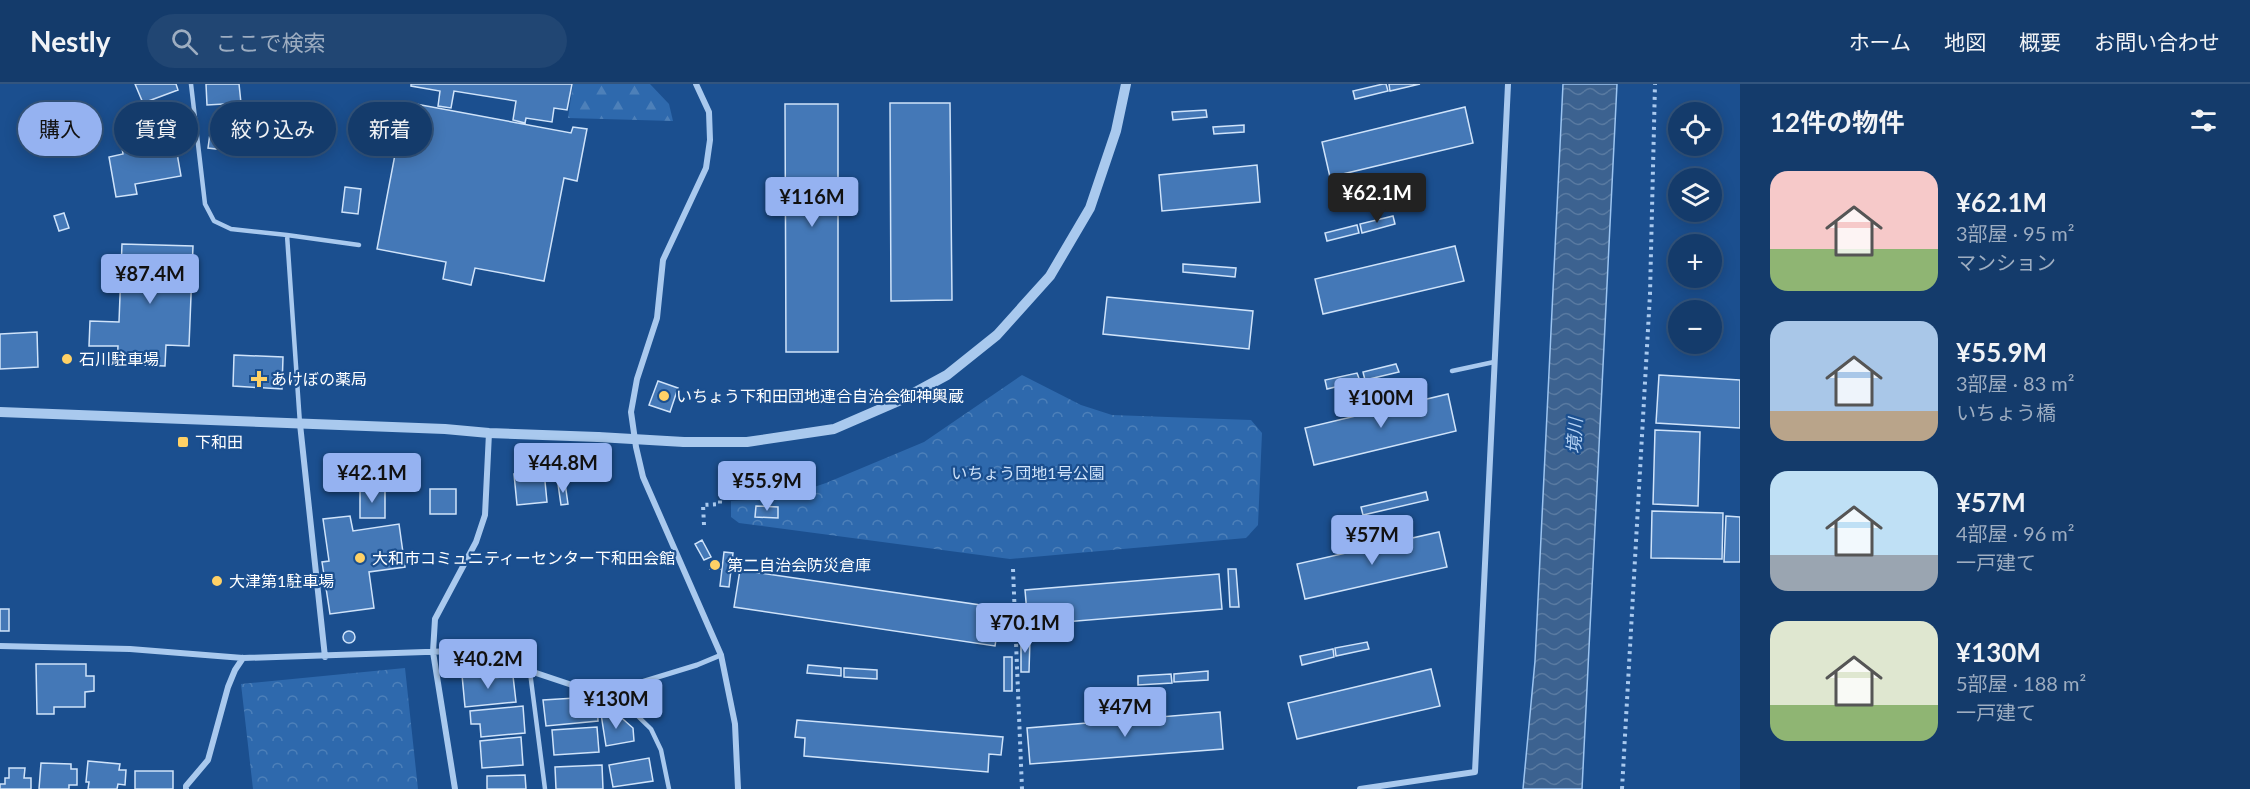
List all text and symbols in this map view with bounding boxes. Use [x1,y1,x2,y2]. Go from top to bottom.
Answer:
search box [147,14,567,68]
text: Nestly [30,24,111,58]
icon: search [168,25,201,58]
text: ここで検索 [216,29,326,56]
text: ホーム [1849,29,1911,54]
text: 地図 [1944,29,1986,54]
text: 概要 [2019,29,2061,54]
text: お問い合わせ [2094,29,2220,54]
chip: 購入 [18,102,102,156]
chip: 賃貸 [114,102,198,156]
chip: 絞り込み [210,102,336,156]
chip: 新着 [348,102,432,156]
map controls [1668,102,1722,354]
button: locate [1668,102,1722,156]
icon: filters [2187,104,2220,137]
text: 12件の物件 [1770,106,1904,138]
button: layers [1668,168,1722,222]
pin: ¥62.1M [1328,173,1426,224]
pin: ¥116M [770,177,854,228]
text: ¥62.1M [1342,180,1412,204]
text: ¥116M [779,184,845,208]
text: ¥62.1M [1956,186,2047,218]
icon: home [1818,195,1890,267]
text: 3部屋 · 95 m² [1956,221,2075,245]
button: + [1668,234,1722,288]
text: マンション [1956,250,2056,274]
pin: ¥87.4M [101,254,199,305]
text: ¥87.4M [115,261,185,285]
button: − [1668,300,1722,354]
text: ¥55.9M [1956,336,2047,368]
icon: home [1818,345,1890,417]
place label: 石川駐車場 [79,349,159,368]
marker: 石川駐車場 [60,352,74,366]
place label: あけぼの薬局 [271,369,367,388]
text: 3部屋 · 83 m² [1956,371,2075,395]
marker: あけぼの薬局 [252,372,266,386]
pin: ¥100M [1339,378,1423,429]
text: ¥100M [1348,385,1414,409]
place label: いちょう下和田団地連合自治会御神輿蔵 [676,386,964,405]
marker: いちょう下和田団地連合自治会御神輿蔵 [657,389,671,403]
text: いちょう橋 [1956,400,2056,424]
water label: 境川 [1562,415,1586,454]
place label: 下和田 [195,432,243,451]
marker: 下和田 [176,435,190,449]
pin: ¥44.8M [514,443,612,494]
text: ¥44.8M [528,450,598,474]
pin: ¥42.1M [323,453,421,504]
text: ¥42.1M [337,460,407,484]
pin: ¥55.9M [718,461,816,512]
park label: いちょう団地1号公園 [951,463,1105,482]
text: ¥55.9M [732,468,802,492]
text: ¥57M [1956,486,2026,518]
icon: home [1818,495,1890,567]
pin: ¥57M [1336,515,1408,566]
text: 4部屋 · 96 m² [1956,521,2075,545]
text: ¥57M [1345,522,1399,546]
place label: 大和市コミュニティーセンター下和田会館 [372,548,675,567]
text: 一戸建て [1956,550,2036,574]
marker: 大和市コミュニティーセンター下和田会館 [353,551,367,565]
place label: 第二自治会防災倉庫 [727,555,871,574]
marker: 第二自治会防災倉庫 [708,558,722,572]
place label: 大津第1駐車場 [229,571,334,590]
marker: 大津第1駐車場 [210,574,224,588]
pin: ¥70.1M [976,603,1074,654]
text: ¥70.1M [990,610,1060,634]
text: ¥130M [1956,636,2041,668]
pin: ¥40.2M [439,639,537,690]
icon: home [1818,645,1890,717]
text: ¥40.2M [453,646,523,670]
text: 5部屋 · 188 m² [1956,671,2086,695]
pin: ¥130M [574,679,658,730]
text: ¥130M [583,686,649,710]
pin: ¥47M [1089,687,1161,738]
text: ¥47M [1098,694,1152,718]
text: 一戸建て [1956,700,2036,724]

